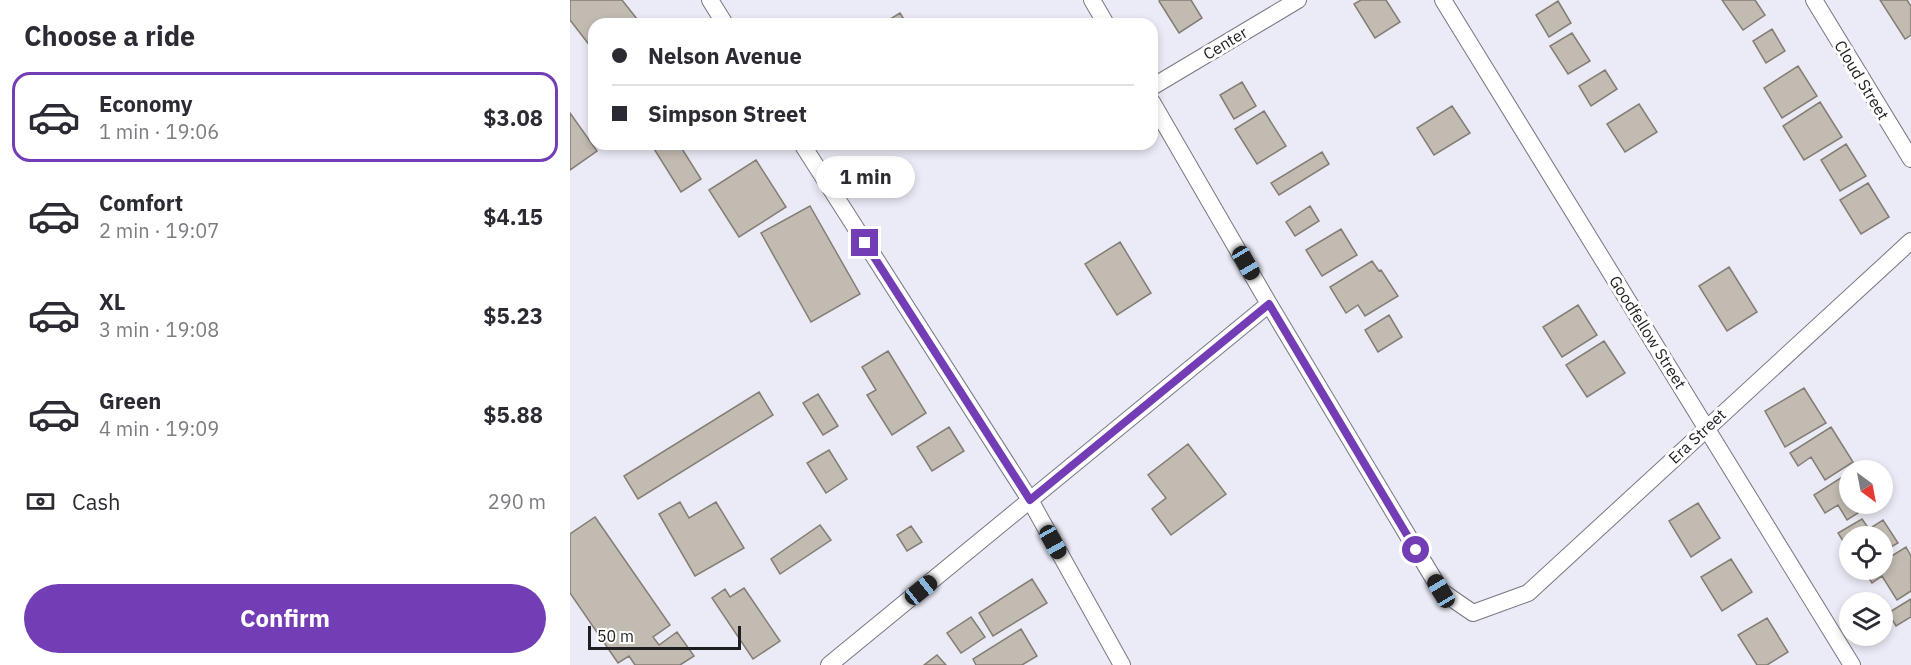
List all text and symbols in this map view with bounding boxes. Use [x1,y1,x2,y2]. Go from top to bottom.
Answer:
text: Choose a ride [24,18,195,53]
street label: Center [1199,22,1251,64]
street label: Cloud Street [1830,37,1894,123]
text: Nelson Avenue [648,41,802,70]
text: Economy [99,89,193,118]
icon: car [27,90,81,144]
text: Simpson Street [648,99,807,128]
text: $3.08 [483,103,543,132]
text: 1 min · 19:06 [99,118,219,145]
callout: 1 min [816,156,914,198]
text: 1 min [839,163,892,190]
text: Comfort [99,188,183,217]
icon: car [27,189,81,243]
text: $4.15 [483,202,543,231]
text: 2 min · 19:07 [99,217,219,244]
route end [851,229,878,256]
car [1229,243,1263,283]
street label: Goodfellow Street [1605,272,1691,392]
text: XL [99,287,125,316]
icon: car [27,288,81,342]
text: $5.23 [483,301,543,330]
text: 3 min · 19:08 [99,316,219,343]
text: Green [99,386,161,415]
icon: car [27,387,81,441]
text: $5.88 [483,400,543,429]
street label: Era Street [1664,404,1730,468]
text: 4 min · 19:09 [99,415,219,442]
north arrow [1839,460,1893,514]
map controls [1839,460,1893,646]
icon: cash [24,485,57,518]
text: Cash [72,487,121,516]
text: 290 m [488,488,546,515]
car [1036,522,1070,562]
button: locate [1839,526,1893,580]
route start [1402,536,1429,563]
car [1424,571,1458,611]
car [901,572,941,608]
button: Confirm [24,584,546,653]
button: layers [1839,592,1893,646]
scale bar [588,623,741,650]
text: 50 m [597,626,634,646]

